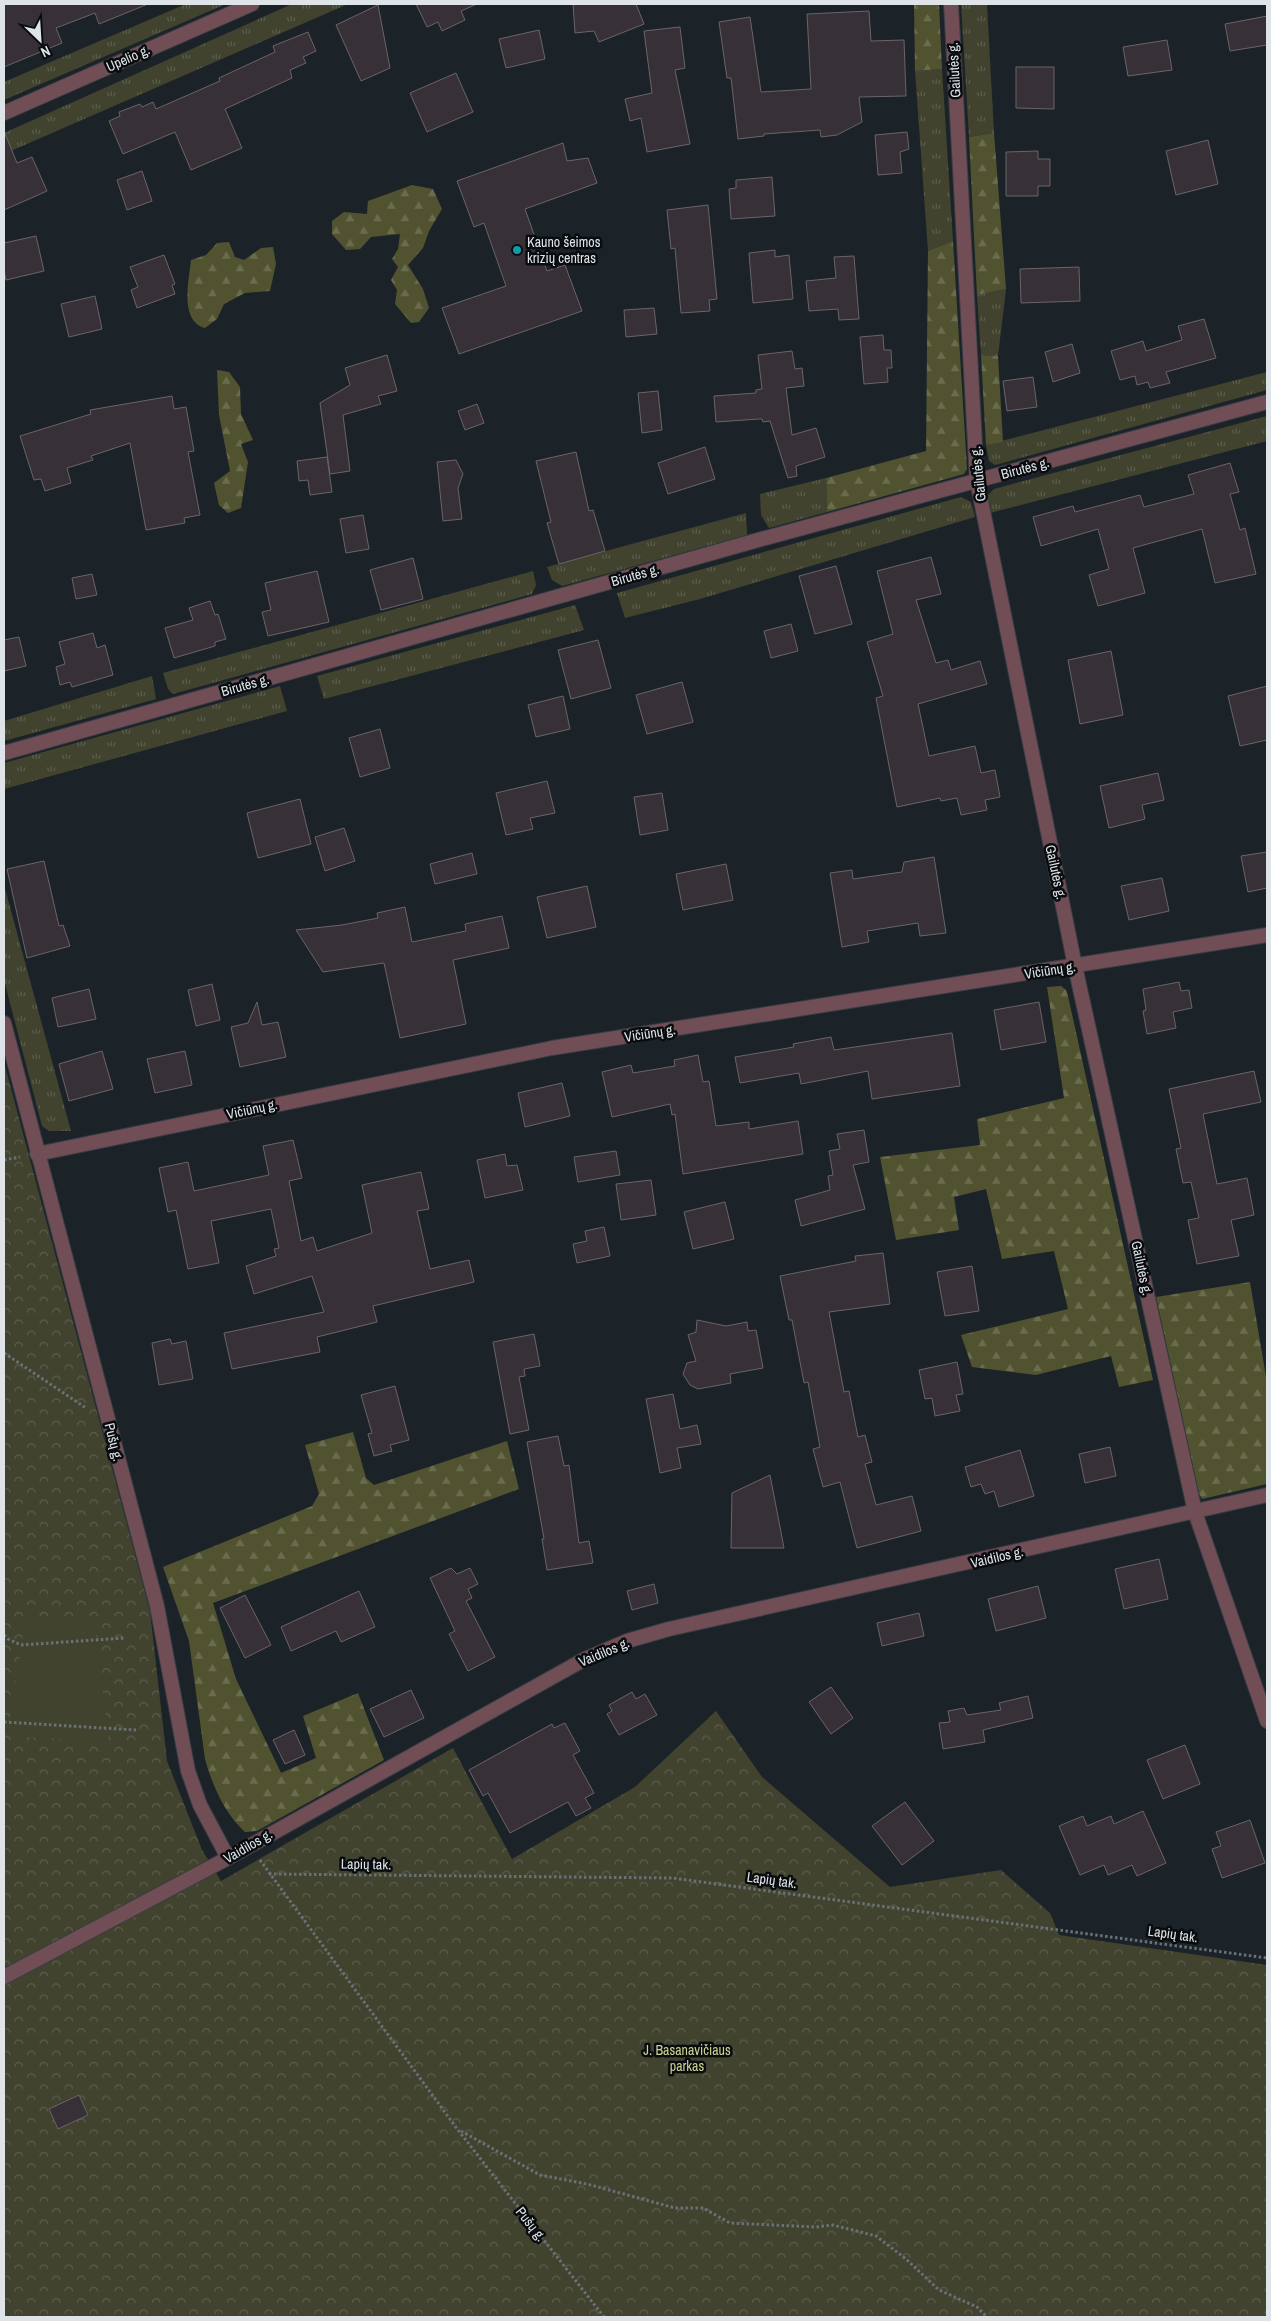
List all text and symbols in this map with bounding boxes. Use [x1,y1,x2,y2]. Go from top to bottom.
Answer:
north arrow [15,15,65,65]
street label: Upelio g. [103,40,153,76]
text: N [38,42,53,62]
street label: Gailutės g. [944,42,964,98]
place label: Kauno šeimos krizių centras [527,233,601,267]
marker: Kauno šeimos krizių centras [511,244,523,256]
street label: Gailutės g. [966,445,990,503]
street label: Birutės g. [999,453,1051,483]
street label: Birutės g. [609,560,661,590]
street label: Birutės g. [219,670,271,700]
street label: Gailutės g. [1041,843,1071,901]
street label: Vičiūnų g. [1023,957,1077,983]
street label: Vičiūnų g. [623,1020,677,1046]
street label: Vičiūnų g. [225,1095,279,1123]
street label: Gailutės g. [1127,1239,1157,1297]
street label: Pušų g. [101,1421,127,1463]
street label: Vaidilos g. [969,1542,1025,1572]
street label: Vaidilos g. [576,1633,632,1671]
street label: Vaidilos g. [220,1825,276,1867]
street label: Lapių tak. [341,1855,391,1873]
street label: Lapių tak. [746,1868,798,1892]
street label: Lapių tak. [1147,1922,1199,1946]
park label: J. Basanavičiaus parkas [643,2041,731,2075]
street label: Pušų g. [512,2203,550,2245]

